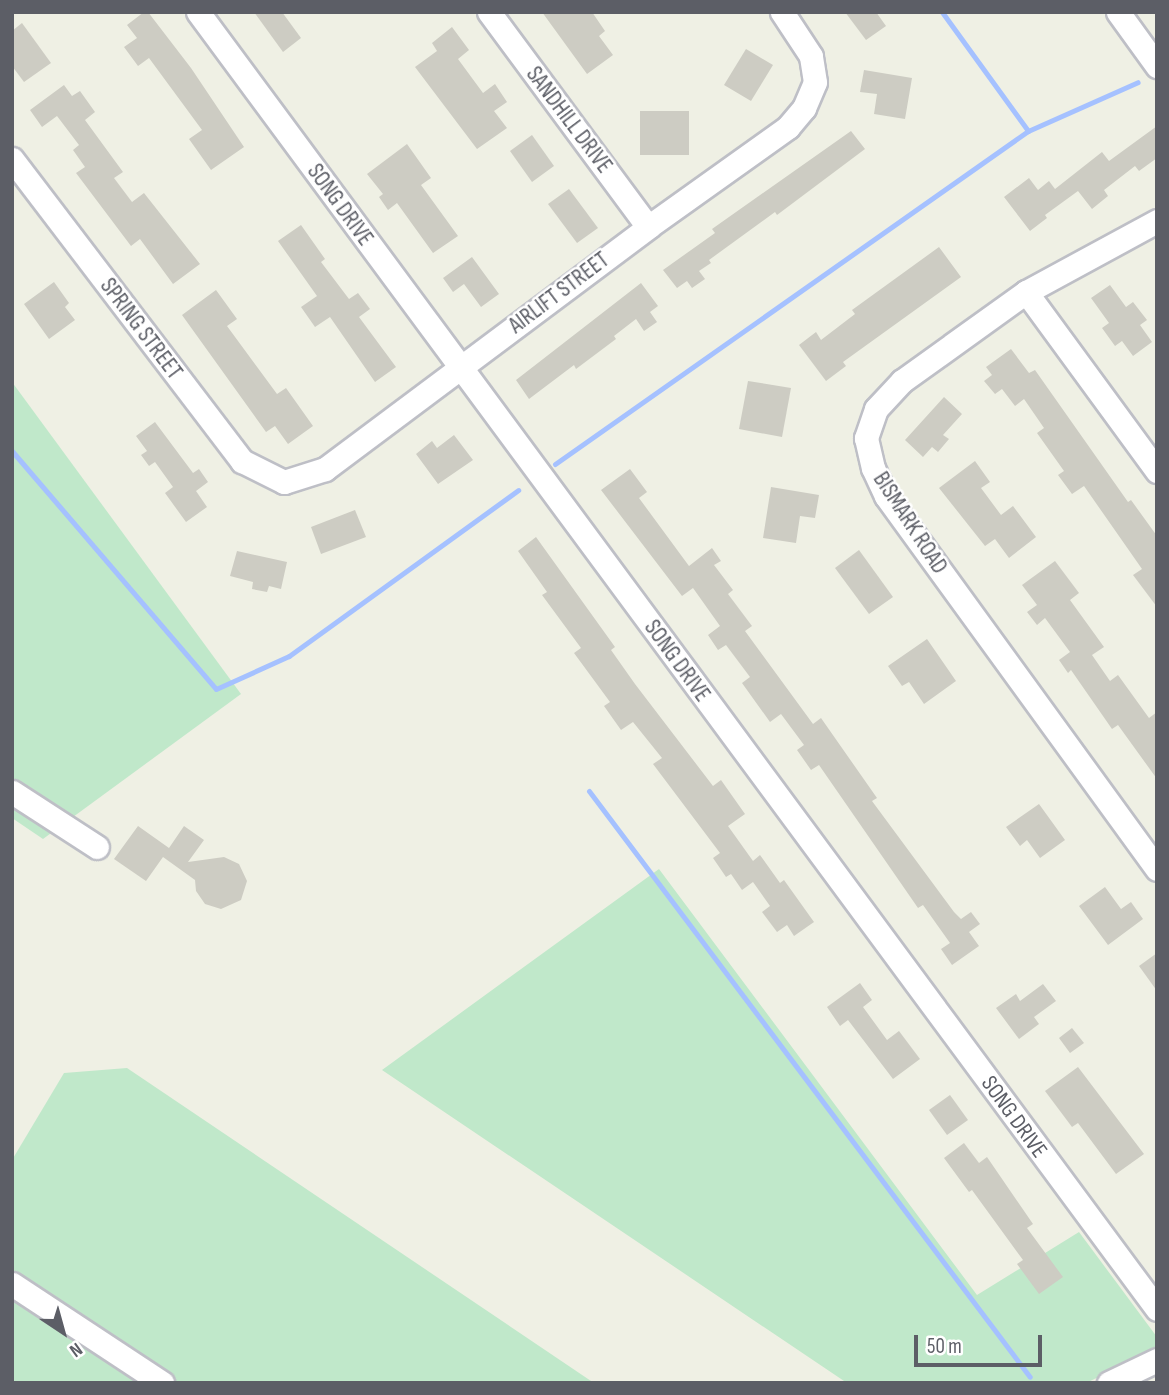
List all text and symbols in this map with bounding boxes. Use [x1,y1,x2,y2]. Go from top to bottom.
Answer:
street label: SANDHILL DRIVE [520,61,618,179]
street label: SONG DRIVE [301,159,379,251]
street label: AIRLIFT STREET [503,246,615,340]
street label: SPRING STREET [94,273,188,385]
street label: BISMARK ROAD [867,467,953,579]
street label: SONG DRIVE [638,615,716,707]
street label: SONG DRIVE [975,1071,1053,1163]
north arrow [28,1297,98,1367]
scale bar [917,1322,1045,1366]
text: 50 m [927,1334,962,1359]
text: N [65,1337,87,1362]

